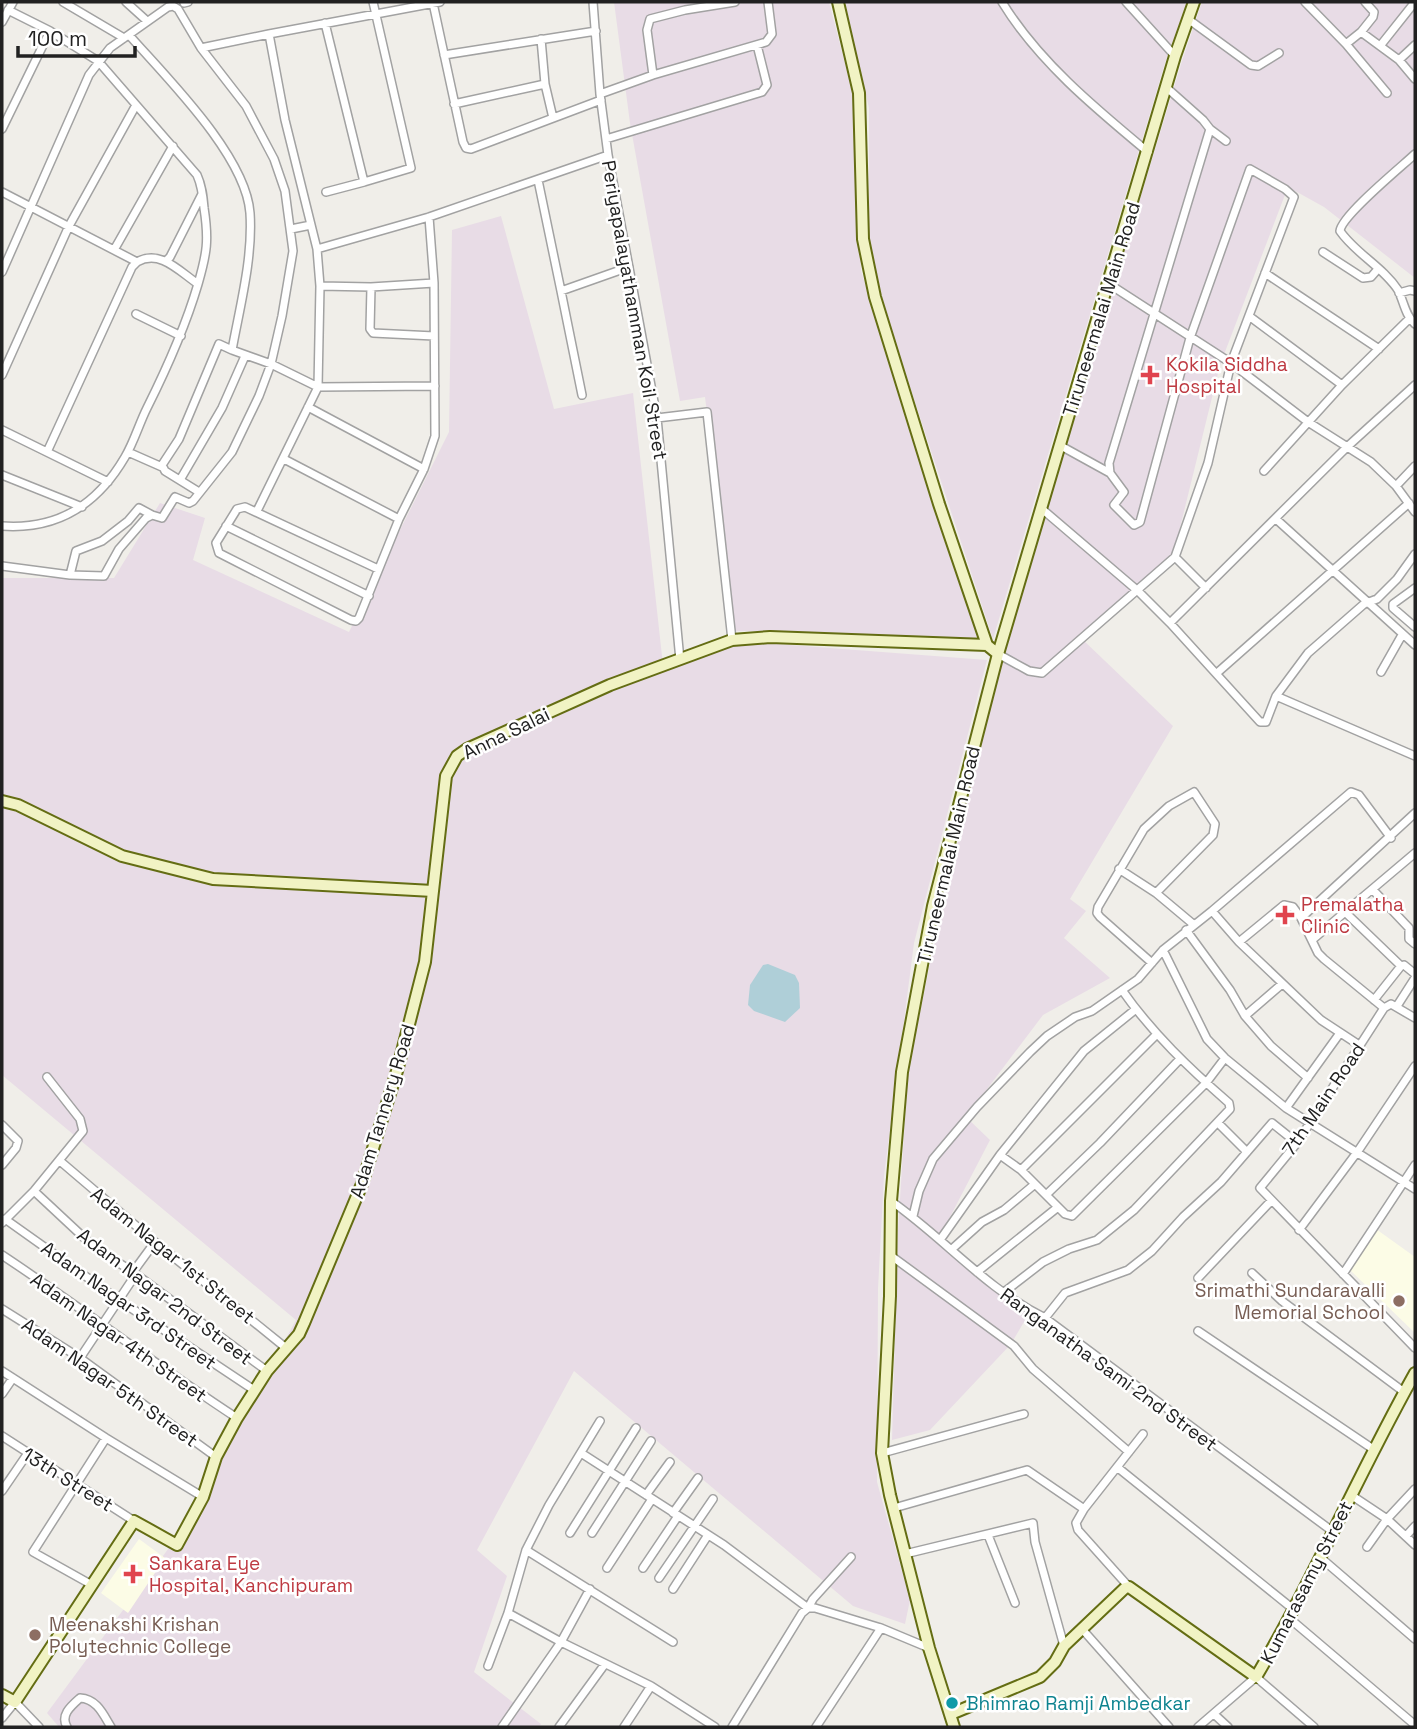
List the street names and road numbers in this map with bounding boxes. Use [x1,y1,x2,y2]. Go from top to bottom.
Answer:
street label: Periyapalayathamman Koil Street [596,158,673,462]
street label: Tiruneermalai Main Road [1057,199,1146,420]
street label: Anna Salai [459,702,554,765]
street label: Tiruneermalai Main Road [911,743,986,967]
street label: Adam Tannery Road [344,1021,421,1201]
street label: 7th Main Road [1276,1038,1370,1161]
street label: Adam Nagar 1st Street [85,1181,260,1329]
street label: Adam Nagar 2nd Street [72,1222,257,1371]
street label: Adam Nagar 3rd Street [36,1235,221,1375]
street label: Adam Nagar 4th Street [26,1267,212,1408]
street label: Ranganatha Sami 2nd Street [995,1282,1222,1457]
street label: Adam Nagar 5th Street [17,1312,203,1453]
street label: 13th Street [18,1442,118,1517]
street label: Kumarasamy Street [1255,1497,1358,1668]

